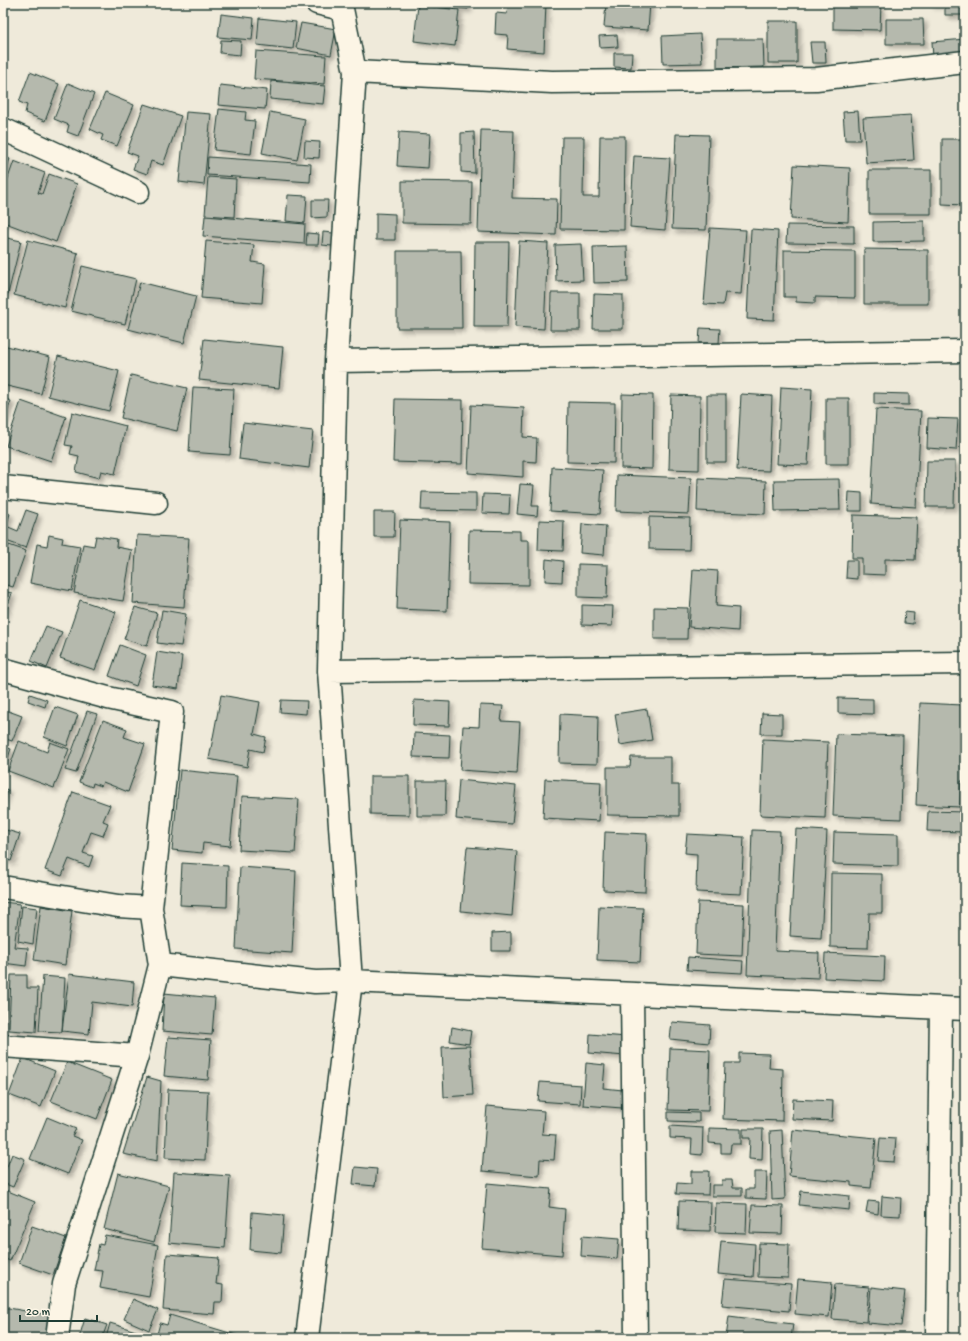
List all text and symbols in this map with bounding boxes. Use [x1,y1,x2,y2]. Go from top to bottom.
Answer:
scale bar [20,1297,97,1323]
text: 20 m [26,1306,51,1320]

